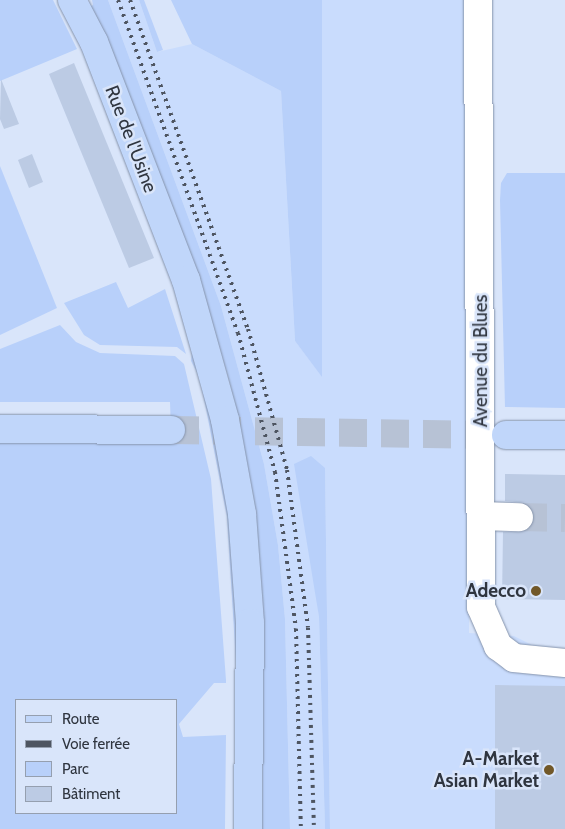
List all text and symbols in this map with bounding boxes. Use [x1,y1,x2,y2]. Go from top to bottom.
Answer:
street label: Rue de l'Usine [100,82,162,196]
street label: Avenue du Blues [470,295,492,427]
place label: Adecco [466,580,526,602]
marker: Adecco [530,585,542,597]
legend [15,699,178,814]
text: Route [62,710,100,728]
text: Voie ferrée [62,735,130,753]
place label: A-Market Asian Market [434,748,539,792]
text: Parc [62,760,89,778]
marker: A-Market Asian Market [543,764,555,776]
text: Bâtiment [62,785,120,803]

